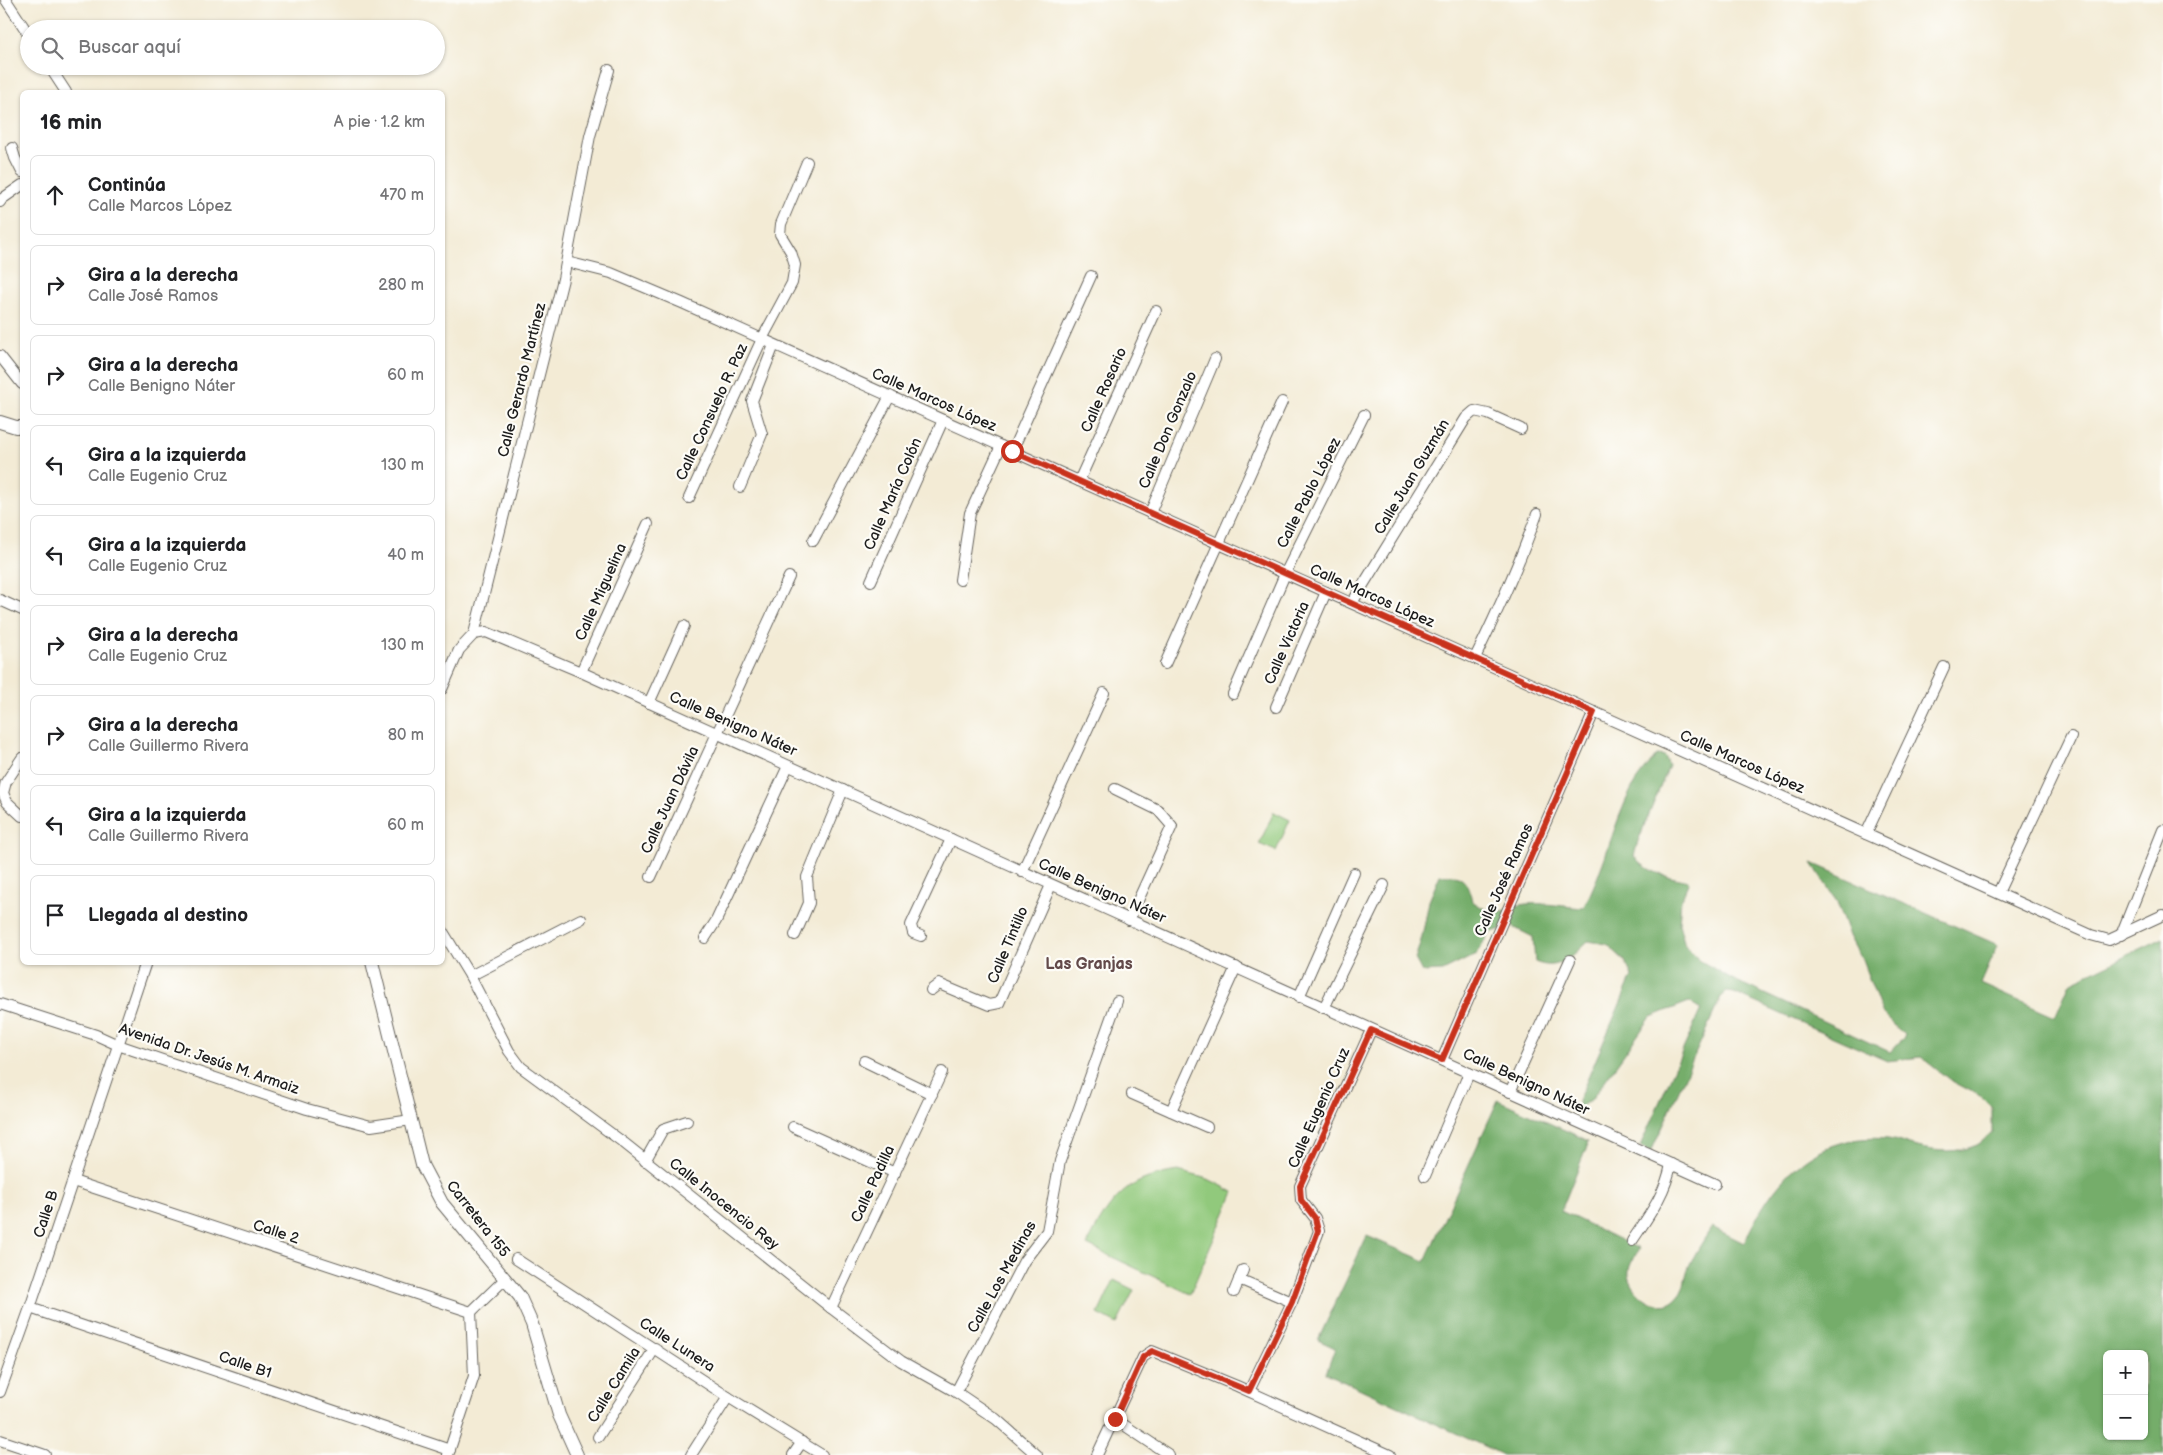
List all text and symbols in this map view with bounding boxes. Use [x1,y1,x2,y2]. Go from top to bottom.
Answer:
search box [20,20,445,75]
icon: search [38,34,66,62]
text: Buscar aquí [78,36,181,59]
text: 16 min [40,110,102,135]
text: A pie · 1.2 km [334,113,425,132]
text: Continúa [88,174,166,197]
icon: ahead [41,181,69,209]
text: 470 m [379,186,424,205]
text: Calle Marcos López [88,197,232,216]
text: Gira a la derecha [88,264,238,287]
icon: right [41,271,69,299]
text: 280 m [378,276,424,295]
text: Calle José Ramos [88,287,218,306]
street label: Calle Gerardo Martínez [494,300,551,459]
street label: Calle Consuelo R. Paz [672,340,752,484]
street label: Calle Rosario [1077,344,1131,436]
text: Gira a la derecha [88,354,238,377]
icon: right [41,361,69,389]
street label: Calle Marcos López [869,364,1000,436]
text: 60 m [387,366,424,385]
street label: Calle Don Gonzalo [1135,368,1201,492]
text: Calle Benigno Náter [88,377,235,396]
street label: Calle Juan Guzmán [1370,416,1454,538]
street label: Calle Pablo López [1273,434,1345,552]
street label: Calle María Colón [860,435,926,553]
route start [1001,440,1024,463]
text: Gira a la izquierda [88,444,246,467]
icon: left [41,451,69,479]
text: 130 m [381,456,424,475]
text: Calle Eugenio Cruz [88,467,227,486]
text: Gira a la izquierda [88,534,246,557]
street label: Calle Miguelina [571,540,631,644]
icon: left [41,541,69,569]
text: 40 m [387,546,424,565]
text: Calle Eugenio Cruz [88,557,227,576]
street label: Calle Marcos López [1307,560,1438,632]
street label: Calle Victoria [1260,598,1314,688]
text: Gira a la derecha [88,624,238,647]
icon: right [41,631,69,659]
text: 130 m [381,636,424,655]
text: Calle Eugenio Cruz [88,647,227,666]
street label: Calle Benigno Náter [666,687,800,761]
text: Gira a la derecha [88,714,238,737]
icon: right [41,721,69,749]
text: 80 m [388,726,424,745]
street label: Calle Marcos López [1677,726,1808,798]
text: Calle Guillermo Rivera [88,737,249,756]
street label: Calle Juan Dávila [637,743,703,857]
text: Gira a la izquierda [88,804,246,827]
icon: left [41,811,69,839]
text: 60 m [387,816,424,835]
street label: Calle José Ramos [1471,820,1538,940]
text: Calle Guillermo Rivera [88,827,249,846]
street label: Calle Benigno Náter [1035,854,1169,928]
icon: arrive [41,901,69,929]
text: Llegada al destino [88,904,248,927]
street label: Calle Tintillo [983,904,1033,986]
district label: Las Granjas [1045,955,1133,974]
street label: Avenida Dr. Jesús M. Armaiz [116,1019,302,1099]
street label: Calle Eugenio Cruz [1284,1044,1355,1171]
street label: Calle Benigno Náter [1460,1044,1593,1120]
street label: Calle Padilla [847,1142,899,1226]
street label: Calle Inocencio Rey [665,1154,783,1254]
street label: Carretera 155 [442,1177,514,1261]
street label: Calle B [29,1188,63,1240]
street label: Calle 2 [250,1216,302,1248]
street label: Calle Los Medinas [963,1217,1041,1336]
street label: Calle Lunera [635,1313,719,1377]
street label: Calle Camila [583,1344,645,1426]
street label: Calle B1 [216,1347,274,1383]
map controls [2103,1350,2148,1440]
button: + [2103,1350,2148,1395]
button: − [2103,1395,2148,1440]
route end [1104,1408,1127,1431]

